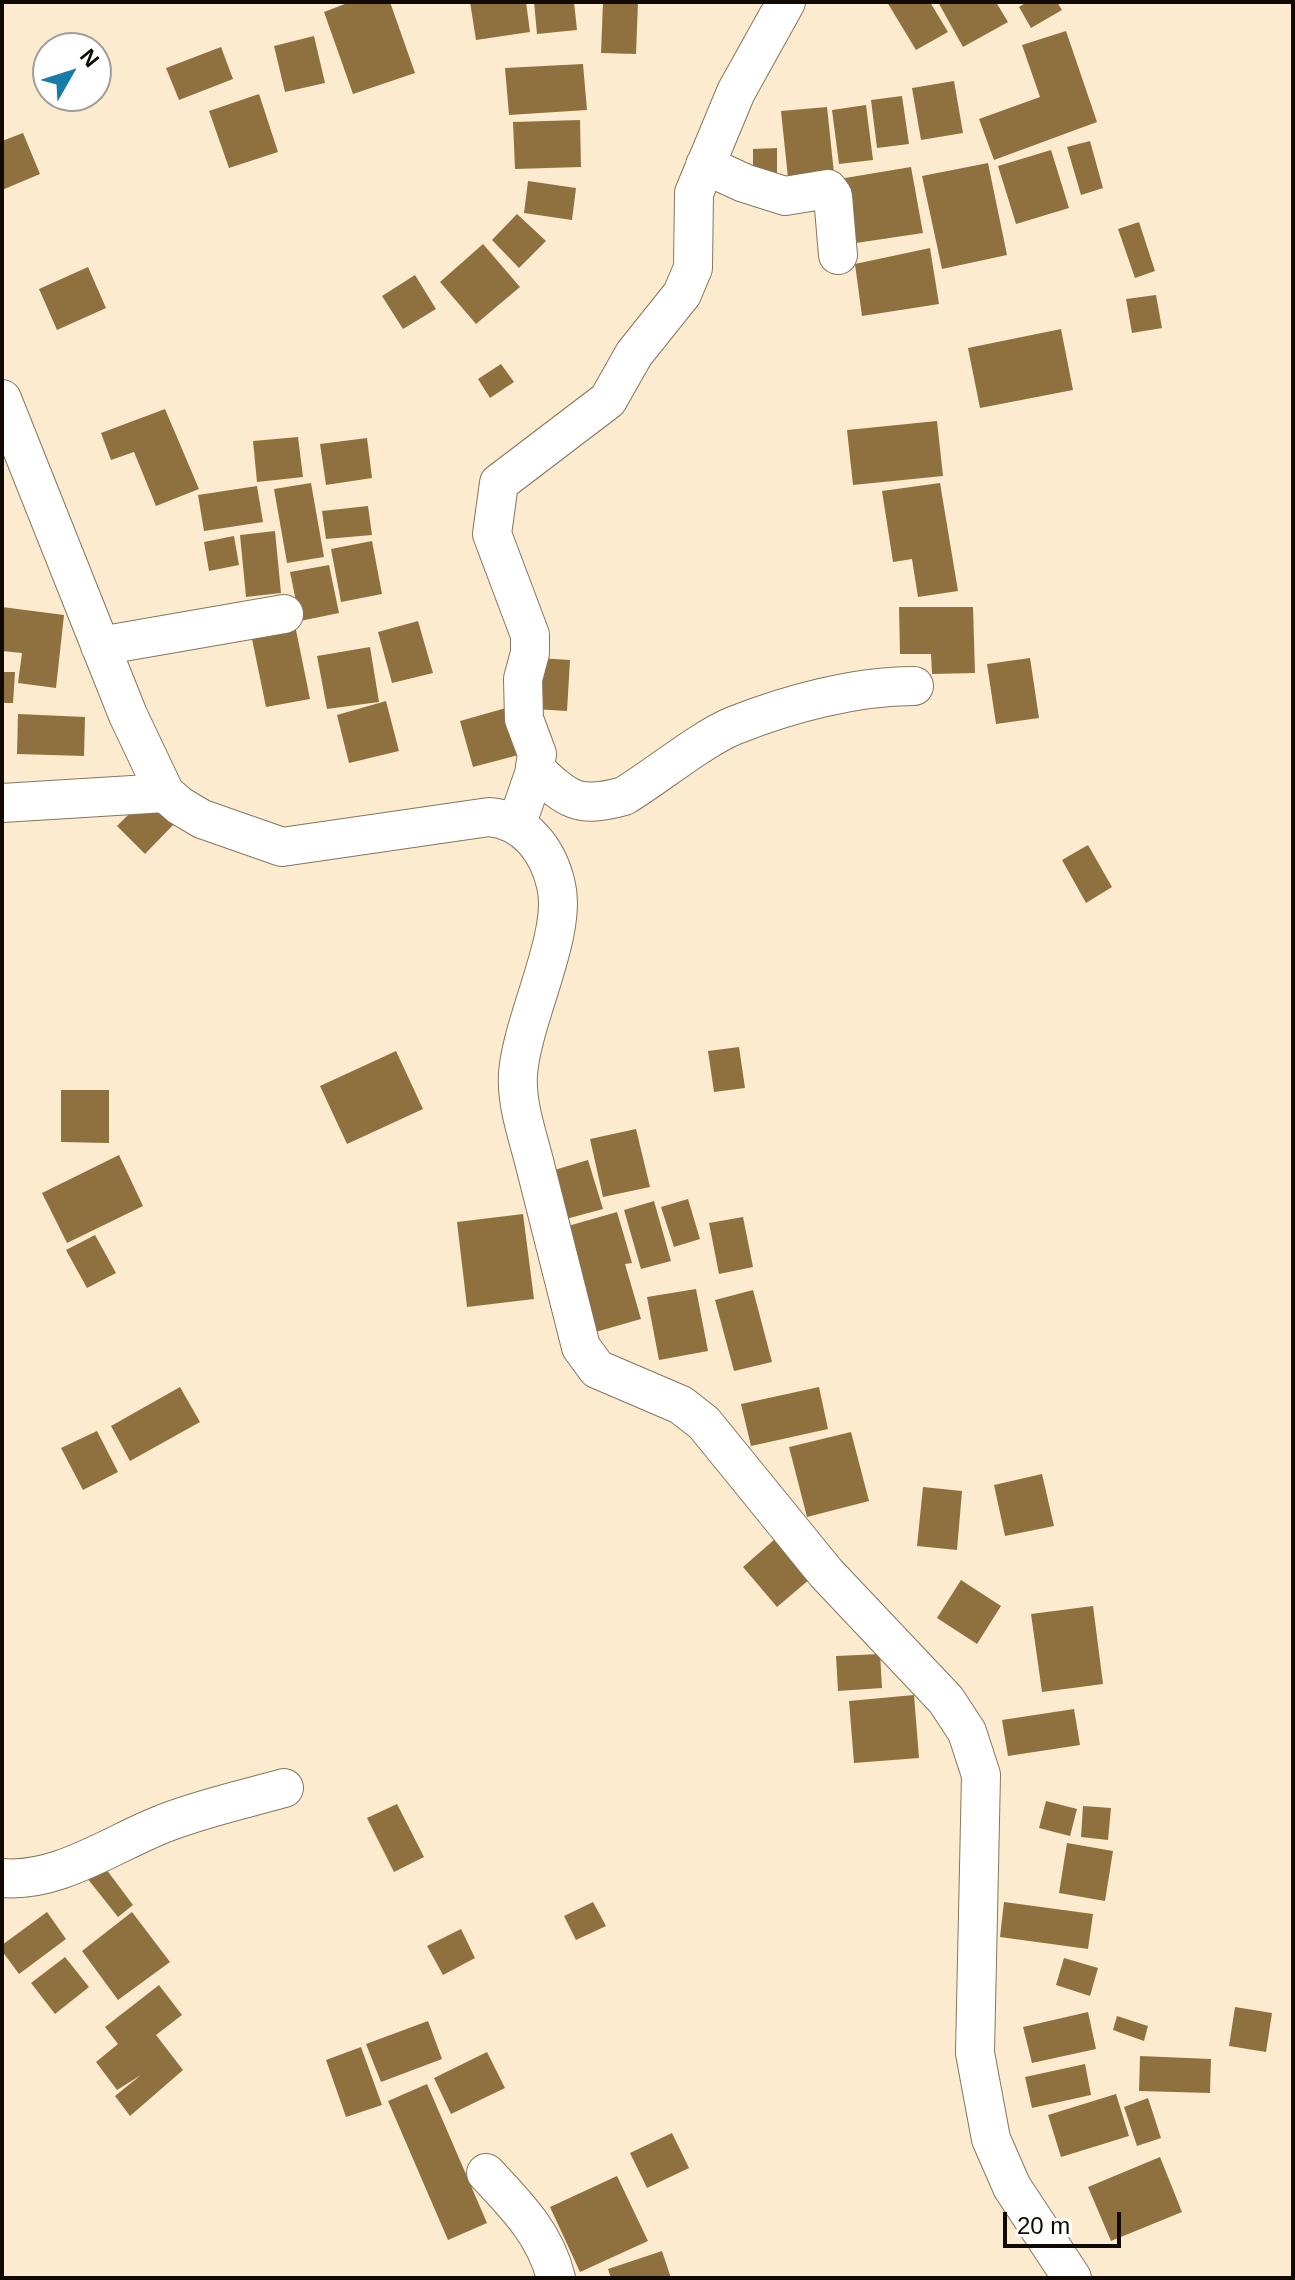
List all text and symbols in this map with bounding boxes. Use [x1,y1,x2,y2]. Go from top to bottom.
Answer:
north arrow [32,32,112,112]
text: N [75,44,104,72]
scale bar [1007,2196,1125,2246]
text: 20 m [1017,2212,1070,2239]

